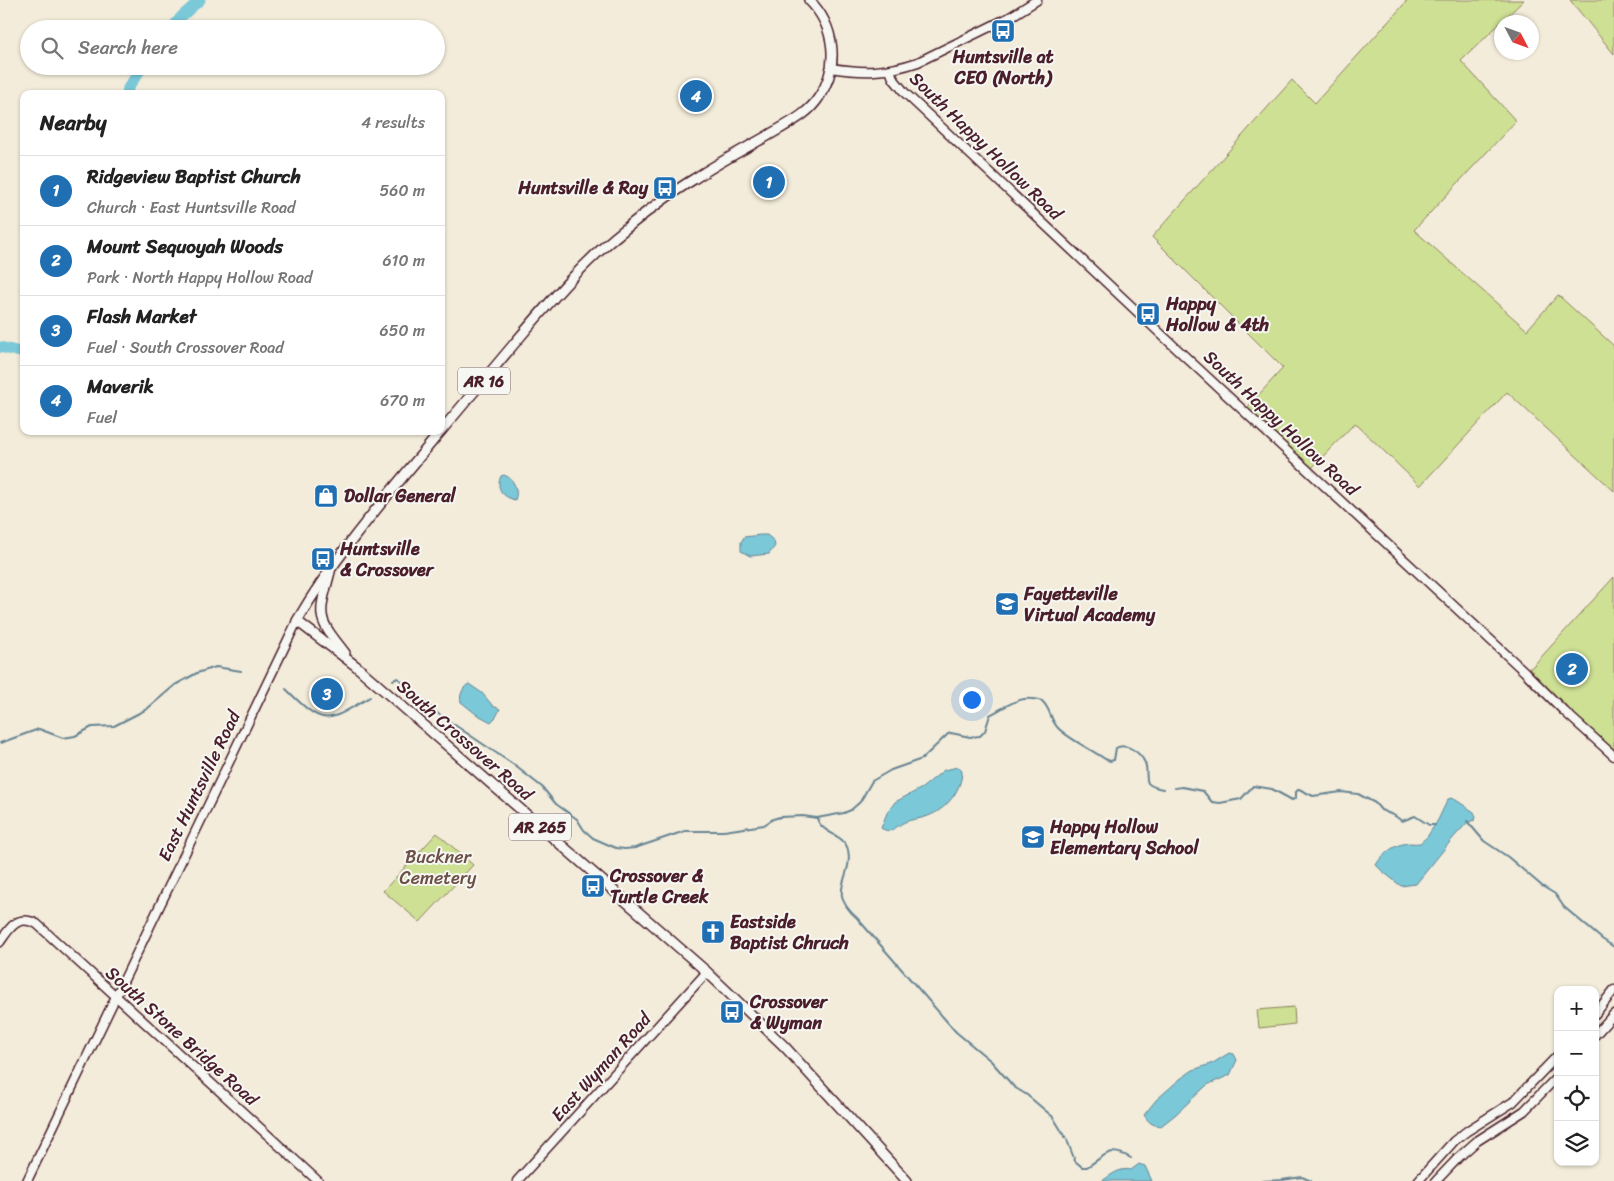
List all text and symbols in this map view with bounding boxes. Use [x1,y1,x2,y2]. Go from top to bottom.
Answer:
north arrow [1494,15,1539,60]
bus stop icon: Huntsville at CEO (North) [990,18,1016,44]
search box [20,20,445,75]
text: Search here [78,31,178,64]
icon: search [38,34,66,62]
place label: Huntsville at CEO (North) [951,41,1054,94]
street label: South Happy Hollow Road [902,64,1071,229]
pin: 4 [680,77,712,115]
text: Nearby [40,104,106,142]
text: 4 results [361,108,425,137]
text: Ridgeview Baptist Church [87,160,301,193]
pin: 1 [753,163,785,201]
place label: Huntsville & Ray [517,172,649,204]
bus stop icon: Huntsville & Ray [652,175,678,201]
text: 1 [53,176,59,205]
text: 560 m [380,176,425,205]
text: Church · East Huntsville Road [87,193,296,222]
text: Mount Sequoyah Woods [87,230,283,263]
text: 2 [51,246,61,275]
text: 610 m [382,246,425,275]
text: Park · North Happy Hollow Road [87,263,312,292]
place label: Happy Hollow & 4th [1165,288,1270,341]
text: Flash Market [87,300,196,333]
bus stop icon: Happy Hollow & 4th [1135,301,1161,327]
text: 3 [52,316,60,345]
text: 650 m [380,316,425,345]
text: Fuel · South Crossover Road [87,333,284,362]
street label: South Happy Hollow Road [1196,342,1367,505]
road number: AR 16 [458,368,510,394]
text: Maverik [87,370,154,403]
text: 4 [51,386,61,415]
text: 670 m [380,386,425,415]
text: Fuel [87,403,117,432]
place label: Dollar General [344,480,457,512]
shop icon: Dollar General [313,483,339,509]
place label: Huntsville & Crossover [339,533,435,586]
bus stop icon: Huntsville & Crossover [310,546,336,572]
place label: Fayetteville Virtual Academy [1023,578,1156,631]
school or university icon: Fayetteville Virtual Academy [994,591,1020,617]
pin: 2 [1556,650,1588,688]
street label: South Crossover Road [389,671,542,810]
pin: 3 [311,675,343,713]
your location [959,687,985,713]
street label: East Huntsville Road [149,704,250,867]
place label: Happy Hollow Elementary School [1049,811,1199,864]
road number: AR 265 [509,814,571,840]
school or university icon: Happy Hollow Elementary School [1020,824,1046,850]
park label: Buckner Cemetery [400,841,477,894]
place label: Crossover & Turtle Creek [609,860,709,913]
bus stop icon: Crossover & Turtle Creek [580,873,606,899]
place label: Eastside Baptist Chruch [730,906,849,959]
church icon: Eastside Baptist Chruch [700,919,726,945]
street label: South Stone Bridge Road [98,958,267,1115]
place label: Crossover & Wyman [749,986,829,1039]
map controls [1554,986,1599,1166]
button: + [1554,986,1599,1031]
bus stop icon: Crossover & Wyman [719,999,745,1025]
street label: East Wyman Road [543,1004,660,1129]
button: − [1554,1031,1599,1076]
button: locate [1554,1076,1599,1121]
button: layers [1554,1121,1599,1166]

